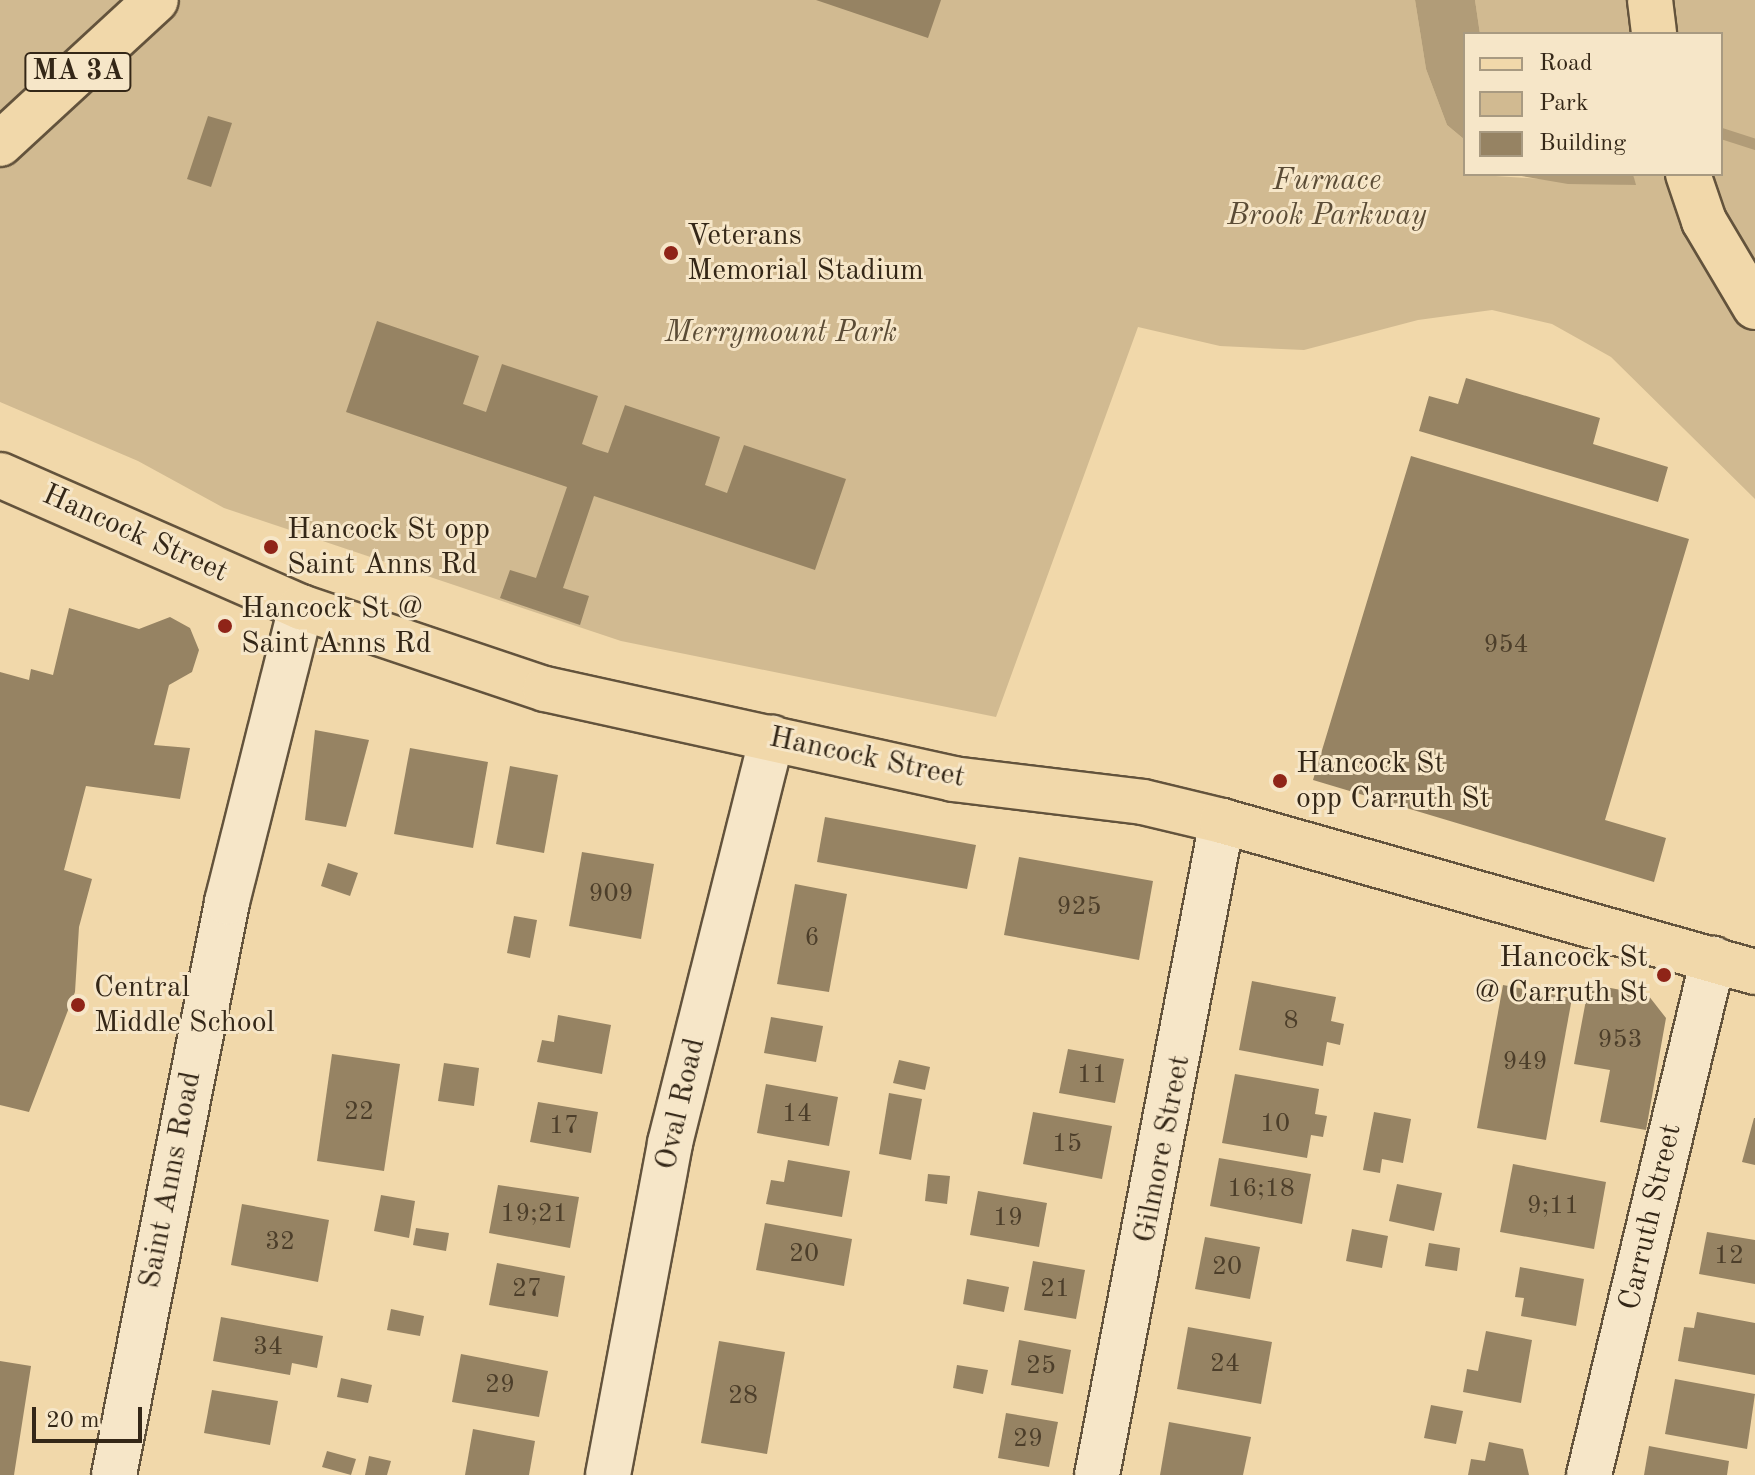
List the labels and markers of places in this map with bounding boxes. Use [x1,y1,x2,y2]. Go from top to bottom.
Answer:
place label: Veterans Memorial Stadium [687,218,924,288]
marker: Veterans Memorial Stadium [662,244,680,262]
place label: Hancock St opp Saint Anns Rd [287,512,490,582]
marker: Hancock St opp Saint Anns Rd [262,538,280,556]
place label: Hancock St @ Saint Anns Rd [241,591,431,662]
marker: Hancock St @ Saint Anns Rd [216,617,234,635]
place label: Hancock St opp Carruth St [1296,746,1490,816]
marker: Hancock St opp Carruth St [1271,772,1289,790]
place label: Hancock St @ Carruth St [1475,940,1648,1010]
marker: Hancock St @ Carruth St [1655,966,1673,984]
place label: Central Middle School [94,970,275,1040]
marker: Central Middle School [69,996,87,1014]

